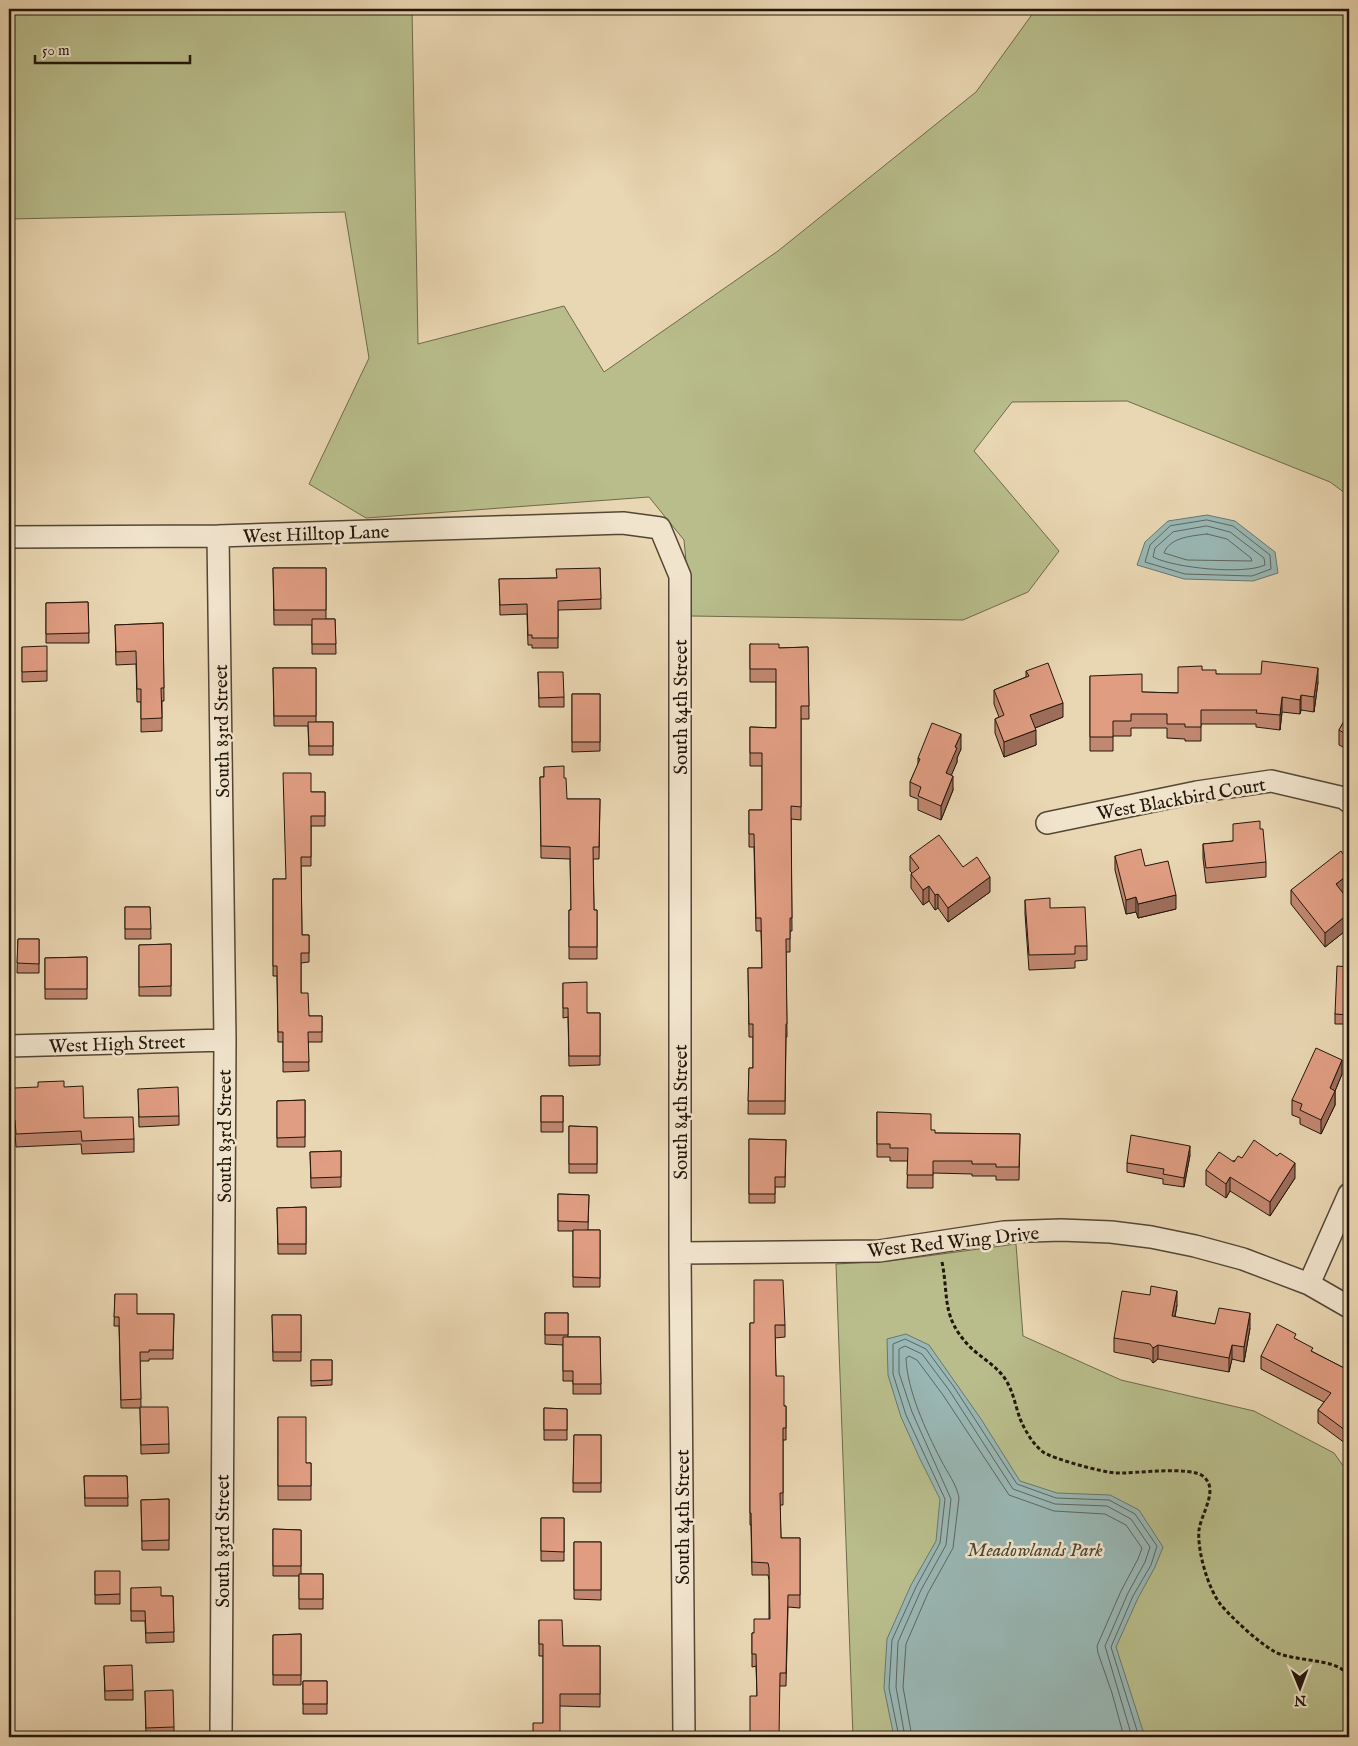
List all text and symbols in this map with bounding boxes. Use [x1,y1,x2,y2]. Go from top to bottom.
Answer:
scale bar [35,32,190,64]
text: 50 m [42,41,70,60]
street label: West Hilltop Lane [242,520,390,550]
street label: South 84th Street [670,639,694,775]
street label: South 83rd Street [210,664,236,798]
street label: West Blackbird Court [1095,773,1268,827]
street label: West High Street [48,1031,186,1059]
street label: South 84th Street [670,1044,694,1180]
street label: South 83rd Street [214,1069,238,1203]
street label: West Red Wing Drive [866,1222,1041,1264]
street label: South 84th Street [672,1449,696,1585]
street label: South 83rd Street [212,1474,236,1608]
park label: Meadowlands Park [967,1539,1103,1563]
north arrow [1276,1664,1326,1714]
text: N [1294,1691,1307,1709]

